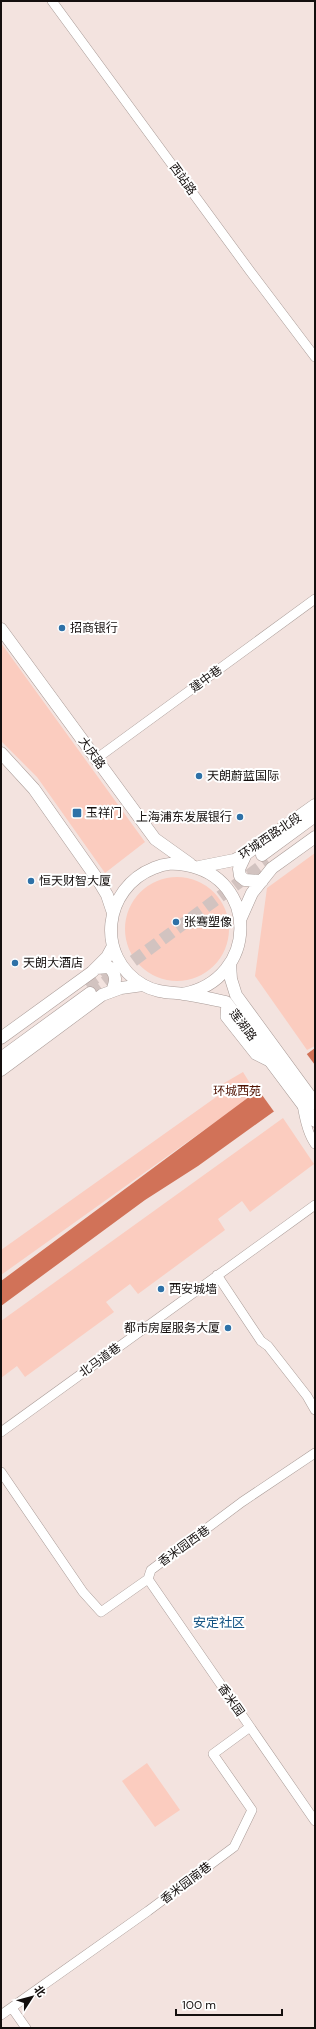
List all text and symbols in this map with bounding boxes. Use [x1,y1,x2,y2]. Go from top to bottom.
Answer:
street label: 西站路 [166,160,200,198]
place label: 招商银行 [70,620,118,636]
marker: 招商银行 [57,623,67,633]
street label: 建中巷 [187,662,225,696]
street label: 大庆路 [75,734,109,772]
place label: 天朗蔚蓝国际 [207,768,279,784]
marker: 天朗蔚蓝国际 [194,771,204,781]
place label: 玉祥门 [86,805,122,821]
marker: 玉祥门 [71,807,83,819]
place label: 上海浦东发展银行 [136,809,232,825]
street label: 环城西路北段 [236,809,304,863]
marker: 上海浦东发展银行 [235,812,245,822]
place label: 恒天财智大厦 [39,873,111,889]
marker: 恒天财智大厦 [26,876,36,886]
place label: 张骞塑像 [184,914,232,930]
marker: 张骞塑像 [171,917,181,927]
place label: 天朗大酒店 [23,955,83,971]
marker: 天朗大酒店 [10,958,20,968]
street label: 莲湖路 [226,1006,260,1044]
park label: 环城西苑 [213,1083,261,1099]
place label: 西安城墙 [169,1281,217,1297]
marker: 西安城墙 [156,1284,166,1294]
place label: 都市房屋服务大厦 [124,1320,220,1336]
marker: 都市房屋服务大厦 [223,1323,233,1333]
street label: 北马道巷 [76,1339,124,1381]
street label: 香米园西巷 [155,1522,213,1570]
district label: 安定社区 [193,1614,245,1631]
street label: 香米园 [214,1681,248,1719]
street label: 香米园南巷 [157,1859,215,1907]
north arrow [12,1977,52,2017]
text: 北 [31,1983,49,2000]
scale bar [176,1991,282,2017]
text: 100 m [182,1997,216,2013]

